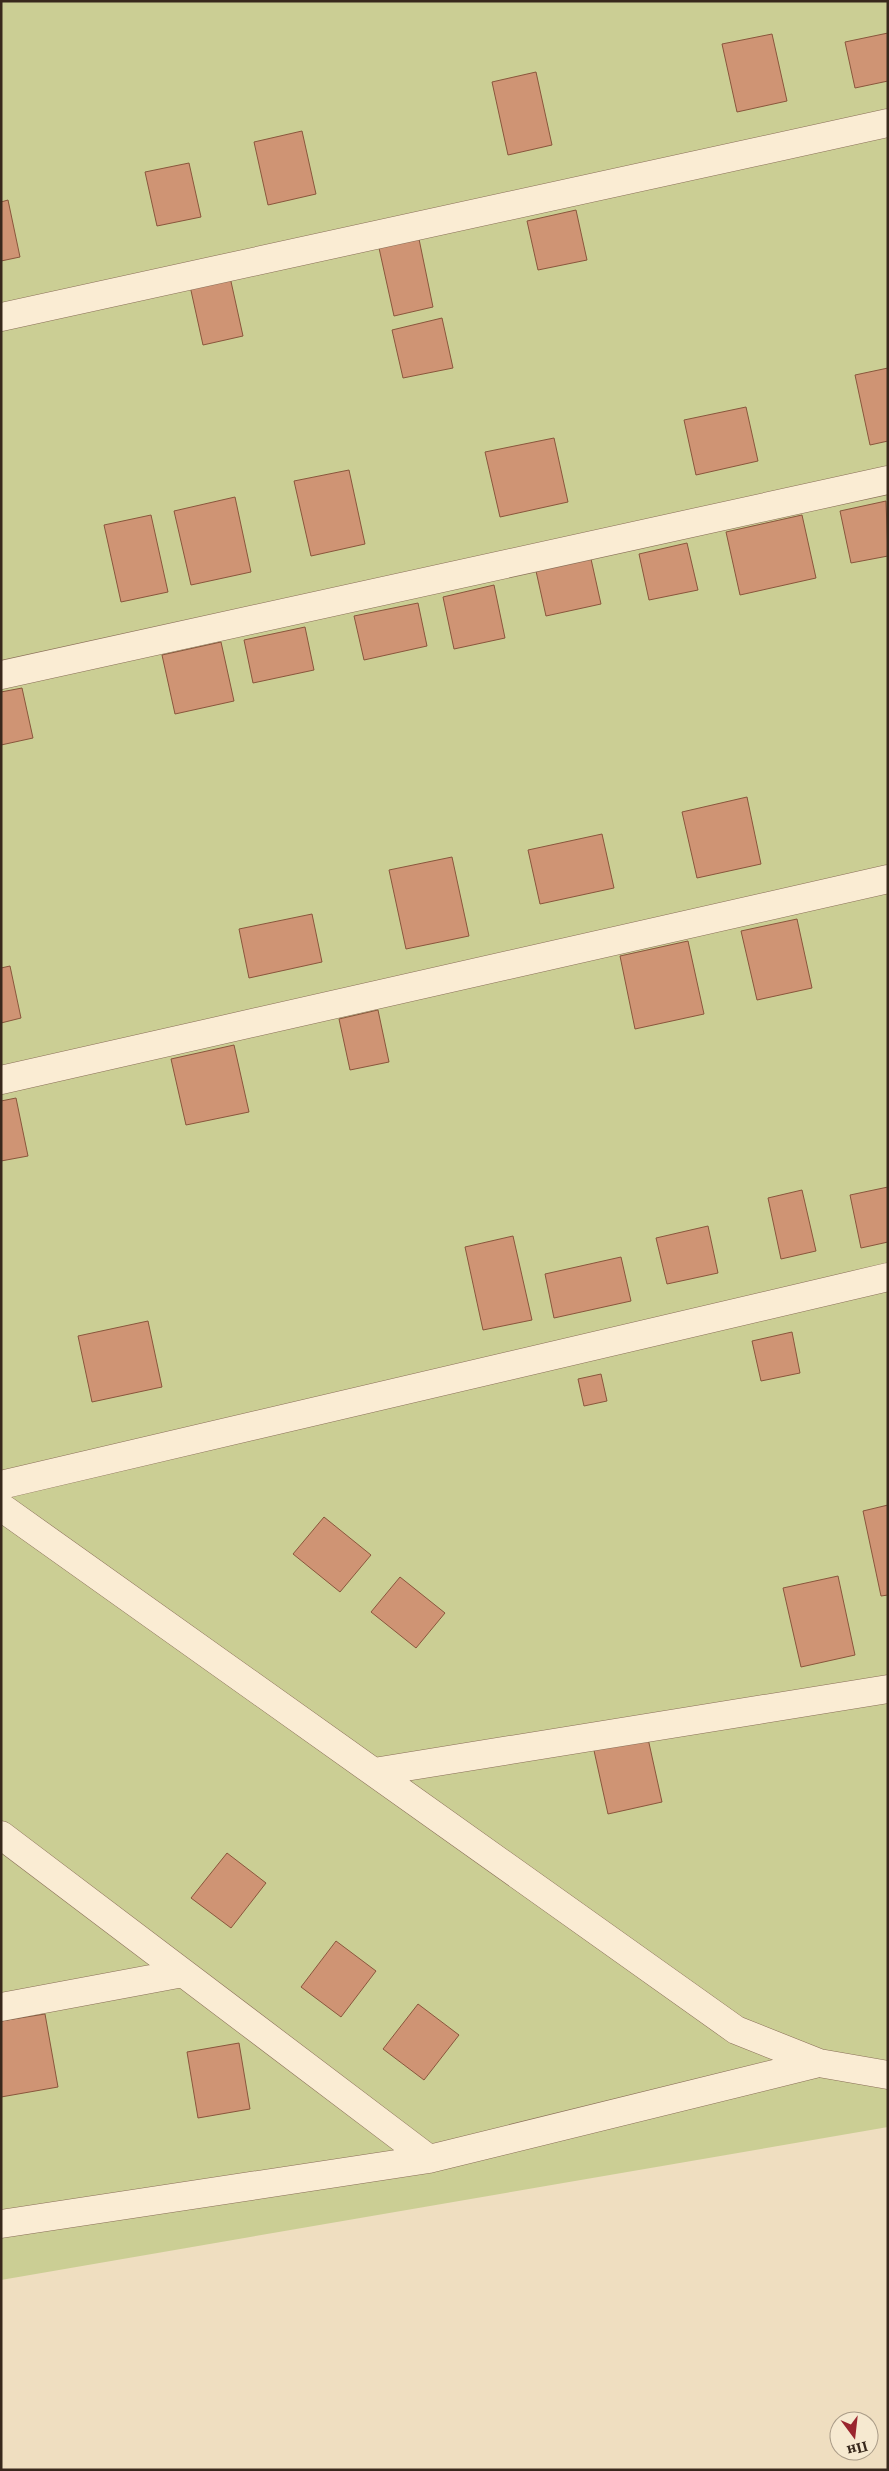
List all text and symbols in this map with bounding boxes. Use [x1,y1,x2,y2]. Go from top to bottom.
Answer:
north arrow [829,2411,879,2461]
text: Пн [845,2437,870,2460]

